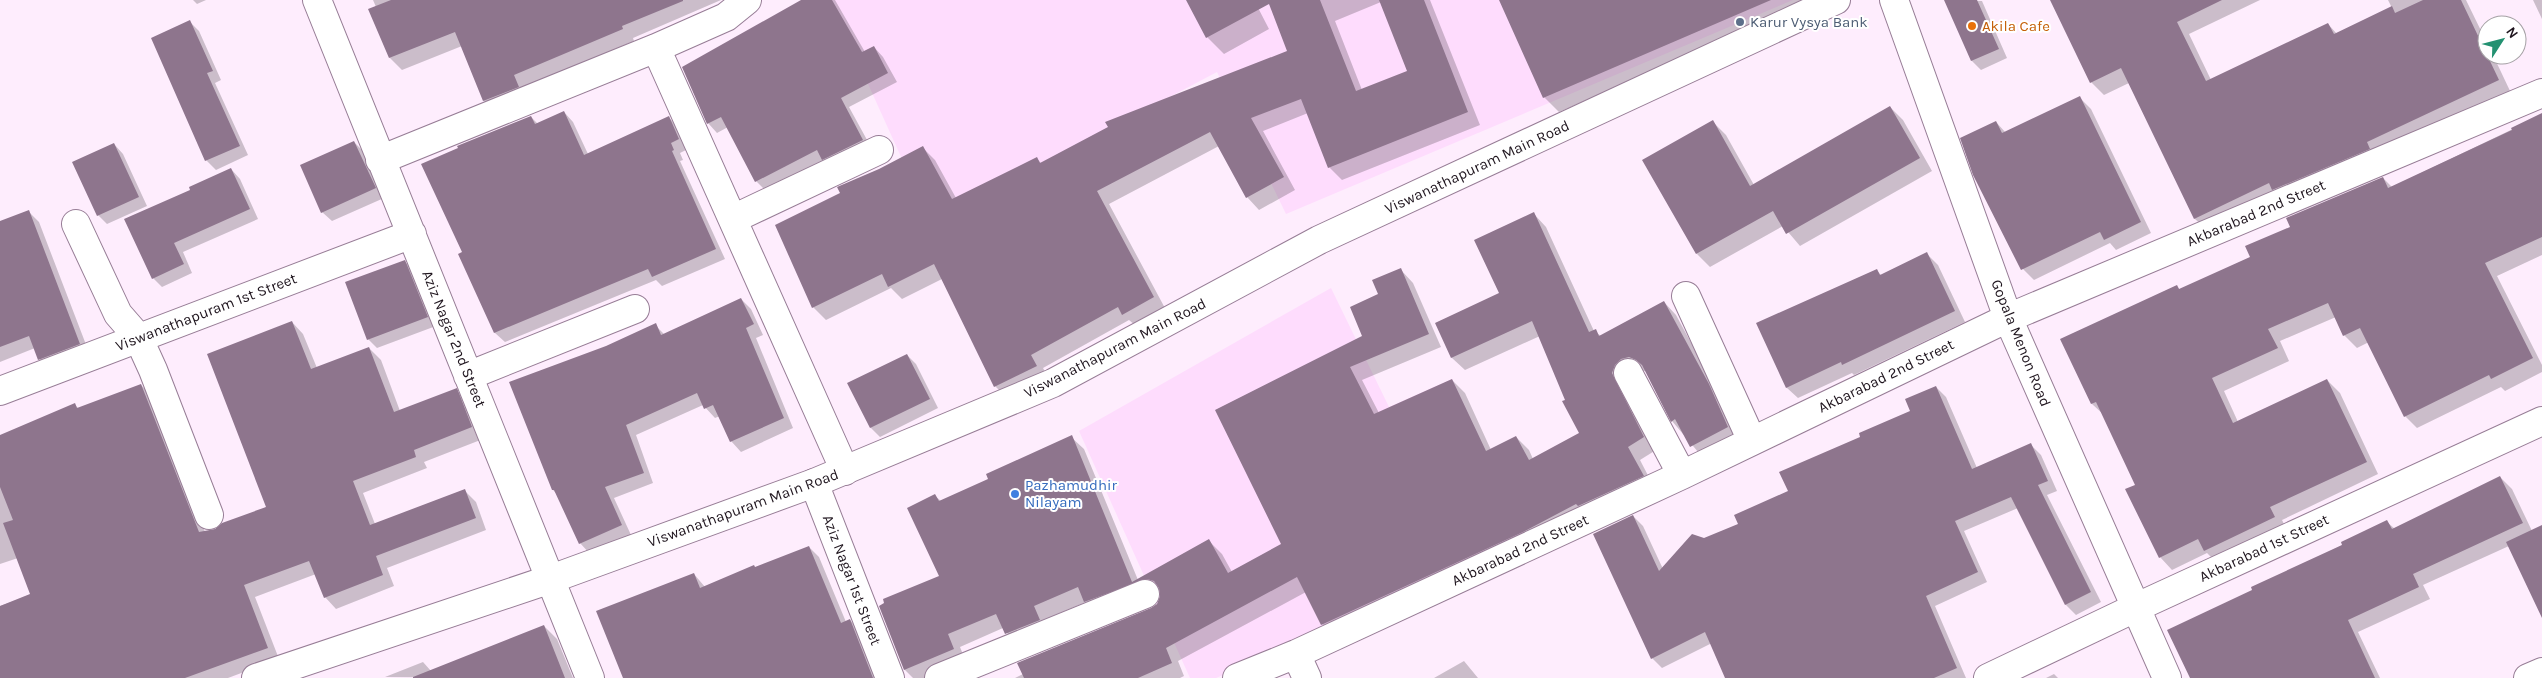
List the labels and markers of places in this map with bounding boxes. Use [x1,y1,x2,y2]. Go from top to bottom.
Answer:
place label: Karur Vysya Bank [1750,13,1868,31]
marker: Karur Vysya Bank [1734,16,1746,28]
place label: Akila Cafe [1982,17,2050,35]
marker: Akila Cafe [1966,20,1978,32]
place label: Pazhamudhir Nilayam [1025,476,1118,511]
marker: Pazhamudhir Nilayam [1009,488,1021,500]

